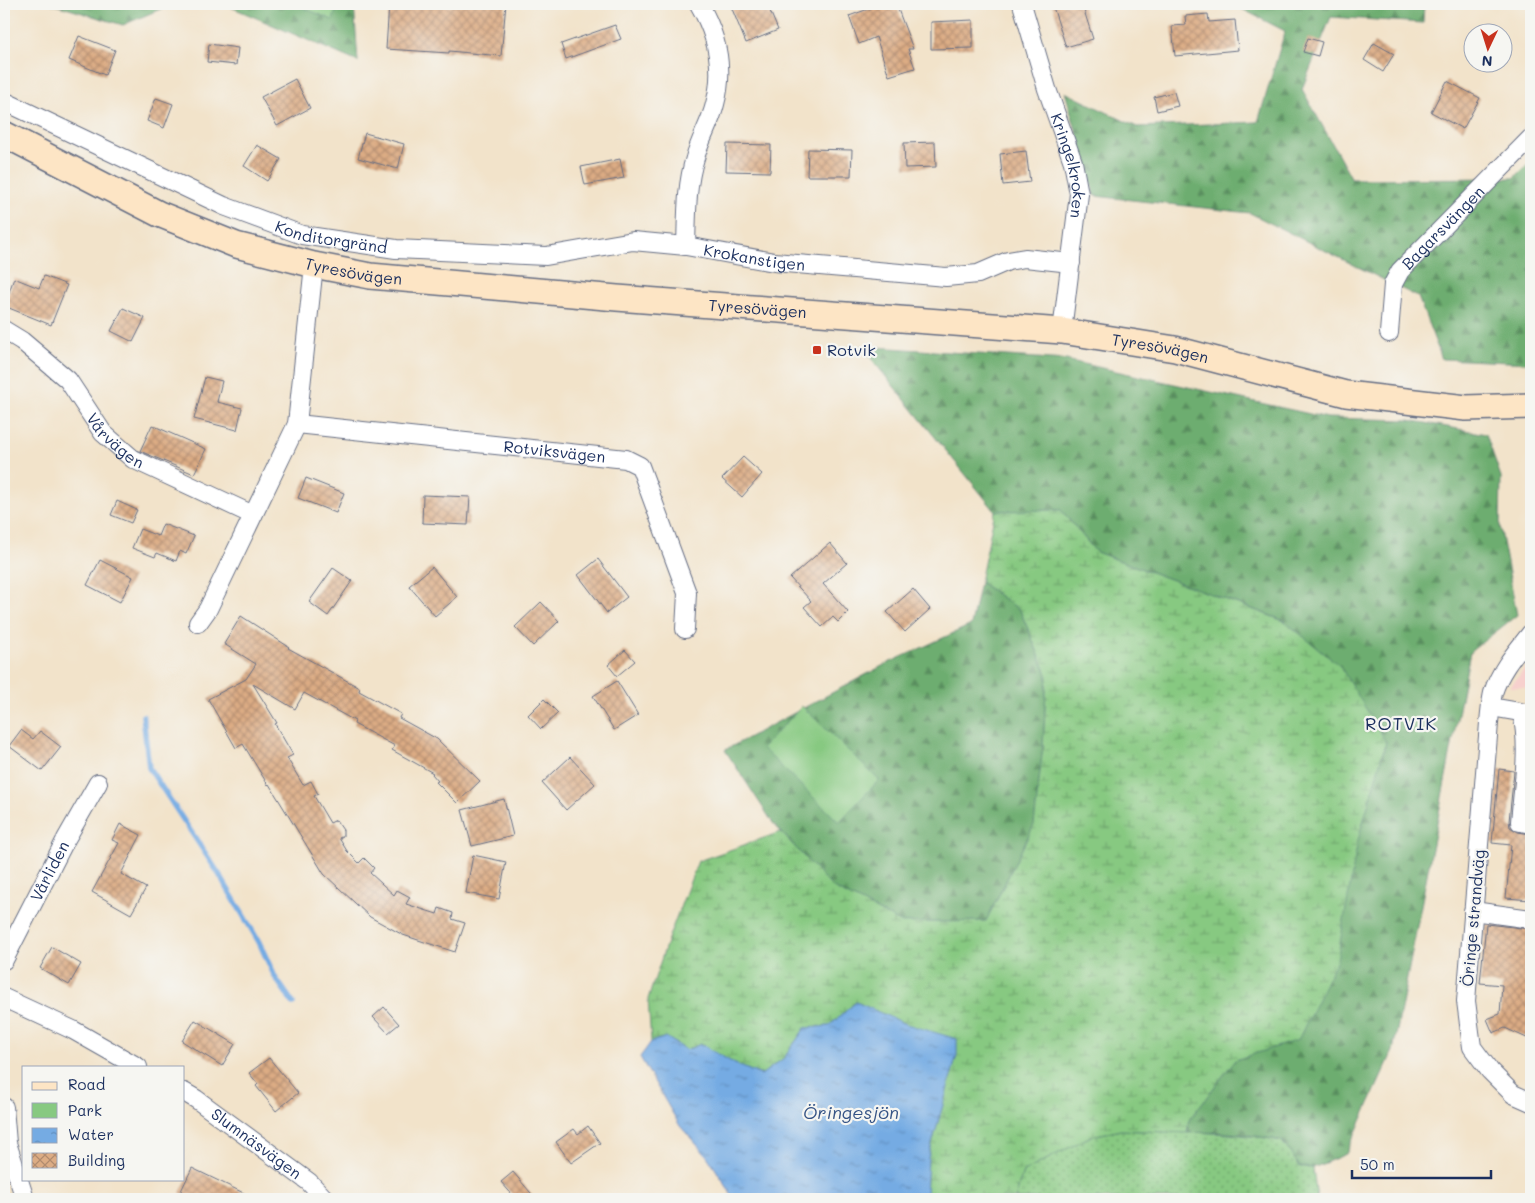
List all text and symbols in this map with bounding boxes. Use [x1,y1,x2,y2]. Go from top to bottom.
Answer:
north arrow [1462,22,1512,72]
text: N [1481,52,1493,71]
street label: Kringelkroken [1046,110,1090,220]
street label: Bagarsvängen [1397,181,1488,274]
street label: Konditorgränd [272,215,389,258]
street label: Krokanstigen [702,238,806,275]
street label: Tyresövägen [303,252,403,289]
street label: Tyresövägen [708,294,807,322]
street label: Tyresövägen [1110,328,1211,367]
place label: Rotvik [827,339,876,360]
marker: Rotvik [811,344,823,356]
street label: Vårvägen [82,408,147,473]
street label: Rotviksvägen [503,435,607,467]
district label: ROTVIK [1365,711,1437,735]
street label: Vårliden [25,837,73,904]
street label: Öringe strandväg [1456,848,1489,987]
legend [22,1066,185,1180]
text: Road [68,1074,105,1094]
text: Park [68,1100,102,1120]
water label: Öringesjön [803,1100,899,1124]
street label: Slumnäsvägen [207,1103,306,1183]
text: Water [68,1124,114,1144]
scale bar [1352,1148,1491,1180]
text: Building [68,1150,125,1170]
text: 50 m [1360,1154,1395,1174]

